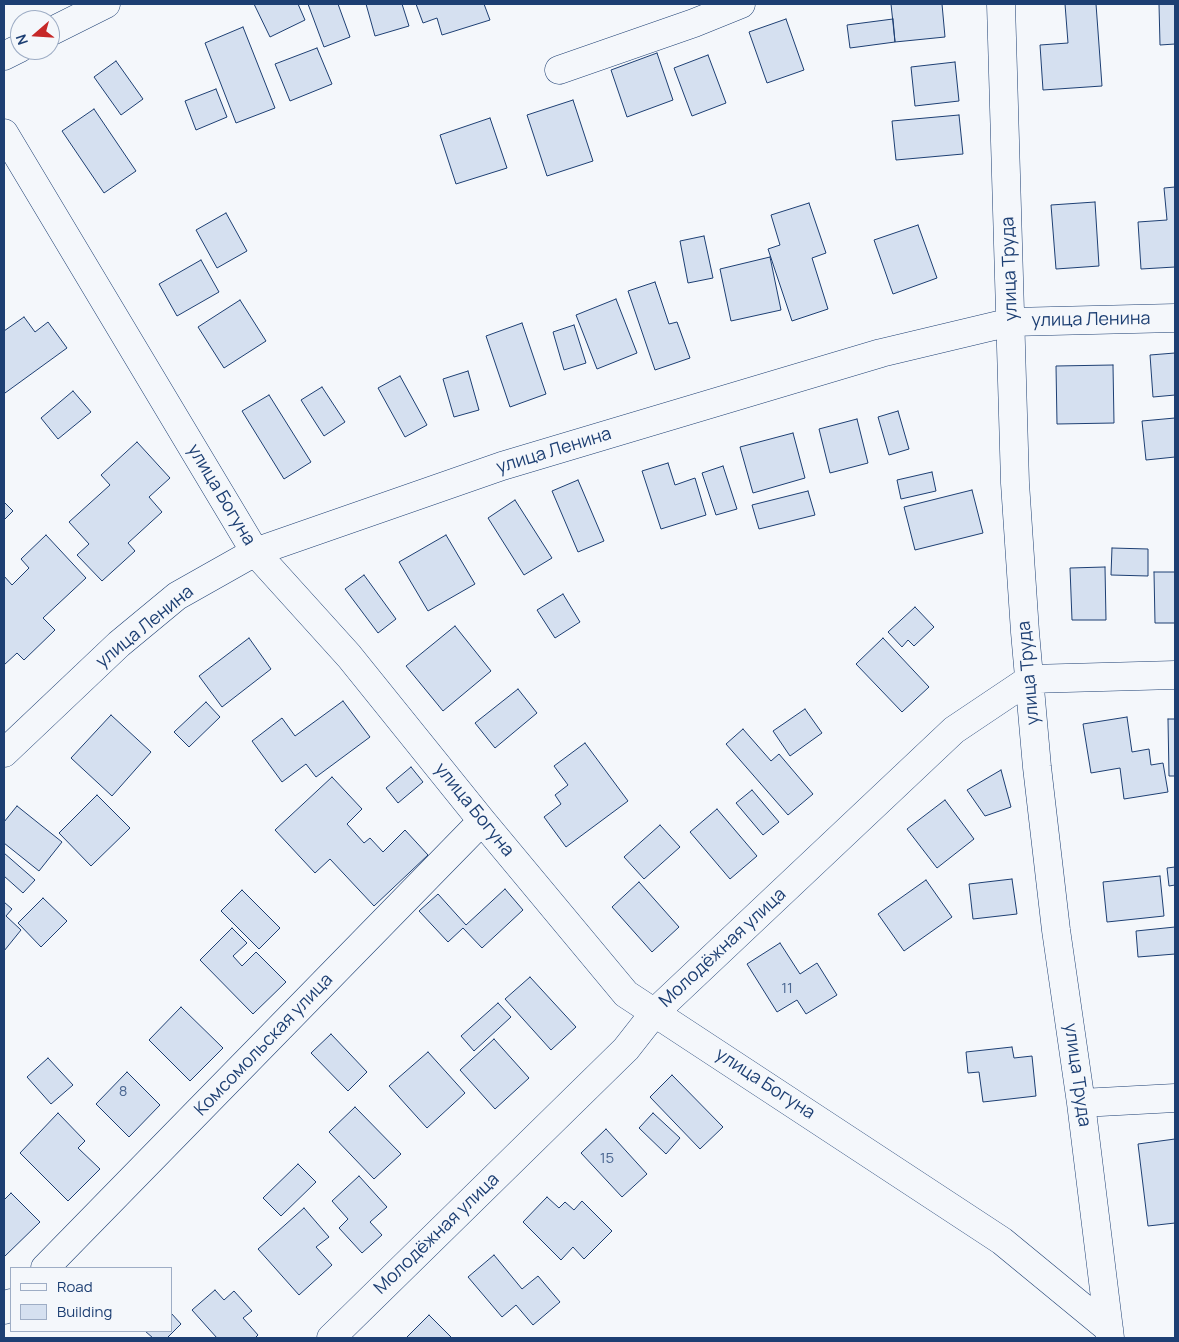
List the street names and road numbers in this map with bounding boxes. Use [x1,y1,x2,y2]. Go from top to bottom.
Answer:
street label: улица Труда [997,216,1023,322]
street label: улица Ленина [1031,308,1151,332]
street label: улица Ленина [494,423,614,479]
street label: улица Богуна [182,440,260,550]
street label: улица Ленина [92,581,198,673]
street label: улица Труда [1014,620,1044,726]
street label: улица Богуна [430,759,518,861]
street label: Молодёжная улица [655,884,791,1012]
street label: Комсомольская улица [190,969,338,1121]
street label: улица Труда [1059,1022,1095,1128]
street label: улица Богуна [711,1044,819,1124]
street label: Молодёжная улица [370,1169,504,1299]

